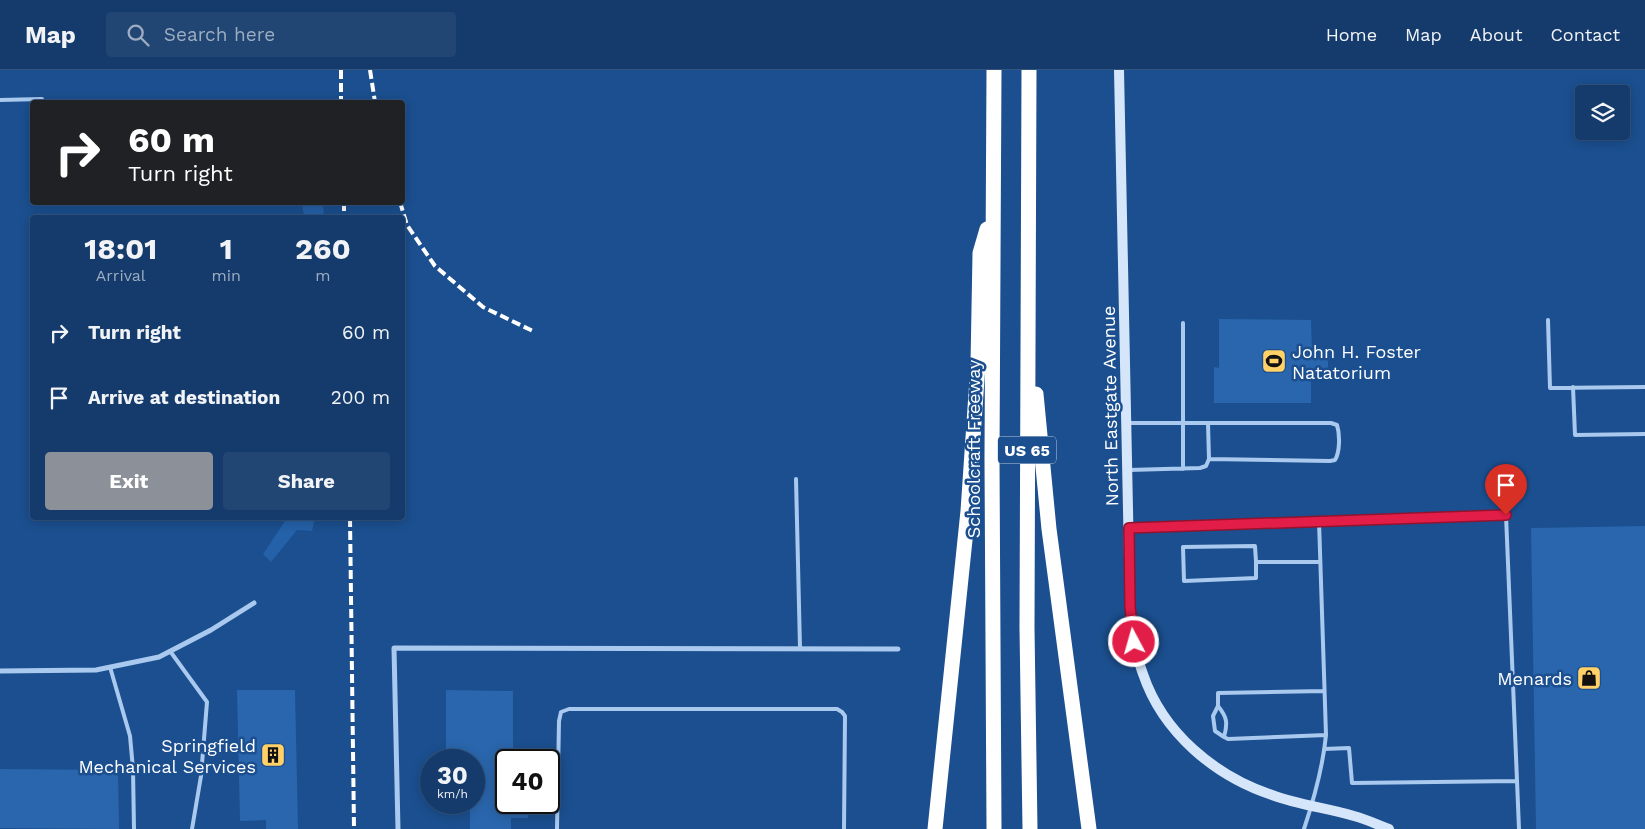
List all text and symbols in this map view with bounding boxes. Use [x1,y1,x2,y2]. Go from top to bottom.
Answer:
search box [106,12,456,57]
text: Map [25,21,76,49]
icon: search [124,21,152,49]
text: Search here [164,23,275,46]
text: Home [1326,24,1377,45]
text: Map [1405,24,1442,45]
text: About [1470,24,1522,45]
text: Contact [1550,24,1620,45]
map controls [1575,85,1630,140]
button: layers [1575,85,1630,140]
text: 60 m [128,119,215,161]
icon: right [45,120,110,185]
text: Turn right [128,161,233,186]
text: 18:01 [84,231,157,266]
text: 1 [220,231,233,266]
text: 260 [295,231,351,266]
text: Arrival [96,266,146,285]
text: min [211,266,241,285]
text: m [315,266,331,285]
street label: North Eastgate Avenue [1098,306,1122,506]
icon: right [45,319,73,347]
text: Turn right [88,321,181,344]
text: 60 m [342,321,390,344]
place label: John H. Foster Natatorium [1292,341,1421,383]
sports icon: John H. Foster Natatorium [1261,348,1287,374]
street label: Schoolcraft Freeway [963,359,984,538]
icon: arrive [45,384,73,412]
text: Arrive at destination [88,386,280,409]
text: 200 m [331,386,390,409]
road number: US 65 [998,436,1056,464]
button: Exit [45,452,213,510]
button: Share [223,452,390,510]
pin [1485,464,1527,515]
icon: arrive [1492,471,1520,499]
position arrow [1107,615,1159,667]
shop icon: Menards [1576,665,1602,691]
place label: Menards [1497,668,1572,689]
place label: Springfield Mechanical Services [78,735,256,777]
building icon: Springfield Mechanical Services [260,742,286,768]
speed limit sign: 40 [495,749,560,814]
text: 30 [437,761,468,790]
text: km/h [437,787,468,801]

